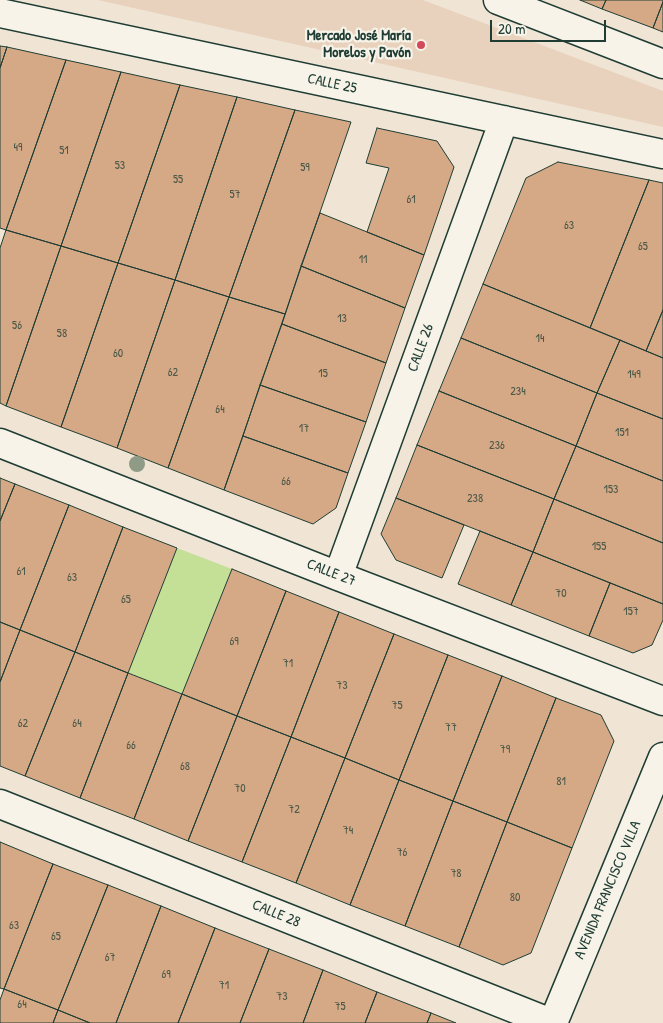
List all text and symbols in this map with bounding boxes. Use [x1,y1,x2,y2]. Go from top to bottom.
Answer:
scale bar [493,10,609,42]
text: 20 m [498,18,525,39]
place label: Mercado José María Morelos y Pavón [307,27,411,62]
marker: Mercado José María Morelos y Pavón [415,39,427,51]
street label: CALLE 25 [306,70,358,98]
house number: 49 [14,141,22,155]
house number: 51 [59,144,69,158]
house number: 53 [115,159,125,173]
house number: 59 [300,161,310,175]
house number: 55 [173,173,183,187]
house number: 57 [229,188,241,202]
house number: 61 [406,193,416,207]
house number: 63 [564,219,574,233]
house number: 65 [638,240,648,254]
house number: 11 [359,253,367,267]
house number: 13 [337,312,347,326]
house number: 56 [12,319,22,333]
street label: CALLE 26 [404,322,438,374]
house number: 58 [57,327,67,341]
house number: 14 [536,332,544,346]
house number: 60 [113,347,123,361]
house number: 62 [168,366,178,380]
house number: 15 [318,367,328,381]
house number: 149 [627,368,641,382]
house number: 234 [510,385,526,399]
house number: 64 [215,403,225,417]
house number: 17 [299,422,309,436]
house number: 151 [615,426,629,440]
house number: 236 [489,439,505,453]
house number: 66 [281,475,291,489]
house number: 153 [604,483,618,497]
house number: 238 [467,492,483,506]
house number: 155 [592,540,606,554]
street label: CALLE 27 [304,555,358,591]
house number: 61 [16,565,26,579]
house number: 63 [67,571,77,585]
house number: 70 [555,587,567,601]
house number: 65 [121,593,131,607]
house number: 157 [623,605,639,619]
house number: 69 [229,635,239,649]
house number: 71 [283,657,293,671]
house number: 73 [336,679,348,693]
house number: 75 [391,699,403,713]
house number: 62 [18,717,28,731]
house number: 64 [72,717,82,731]
house number: 77 [445,721,457,735]
house number: 66 [126,739,136,753]
house number: 79 [500,743,510,757]
house number: 68 [180,760,190,774]
house number: 81 [556,775,566,789]
house number: 70 [234,782,246,796]
house number: 72 [288,803,300,817]
street label: AVENIDA FRANCISCO VILLA [571,818,645,962]
house number: 74 [343,824,353,838]
house number: 76 [397,846,407,860]
house number: 78 [450,867,462,881]
house number: 80 [510,891,520,905]
street label: CALLE 28 [249,896,303,932]
house number: 63 [9,919,19,933]
house number: 65 [51,930,61,944]
house number: 67 [105,951,115,965]
house number: 69 [161,968,171,982]
house number: 71 [219,979,229,993]
house number: 73 [276,990,288,1004]
house number: 64 [17,998,27,1012]
house number: 75 [334,1000,346,1014]

